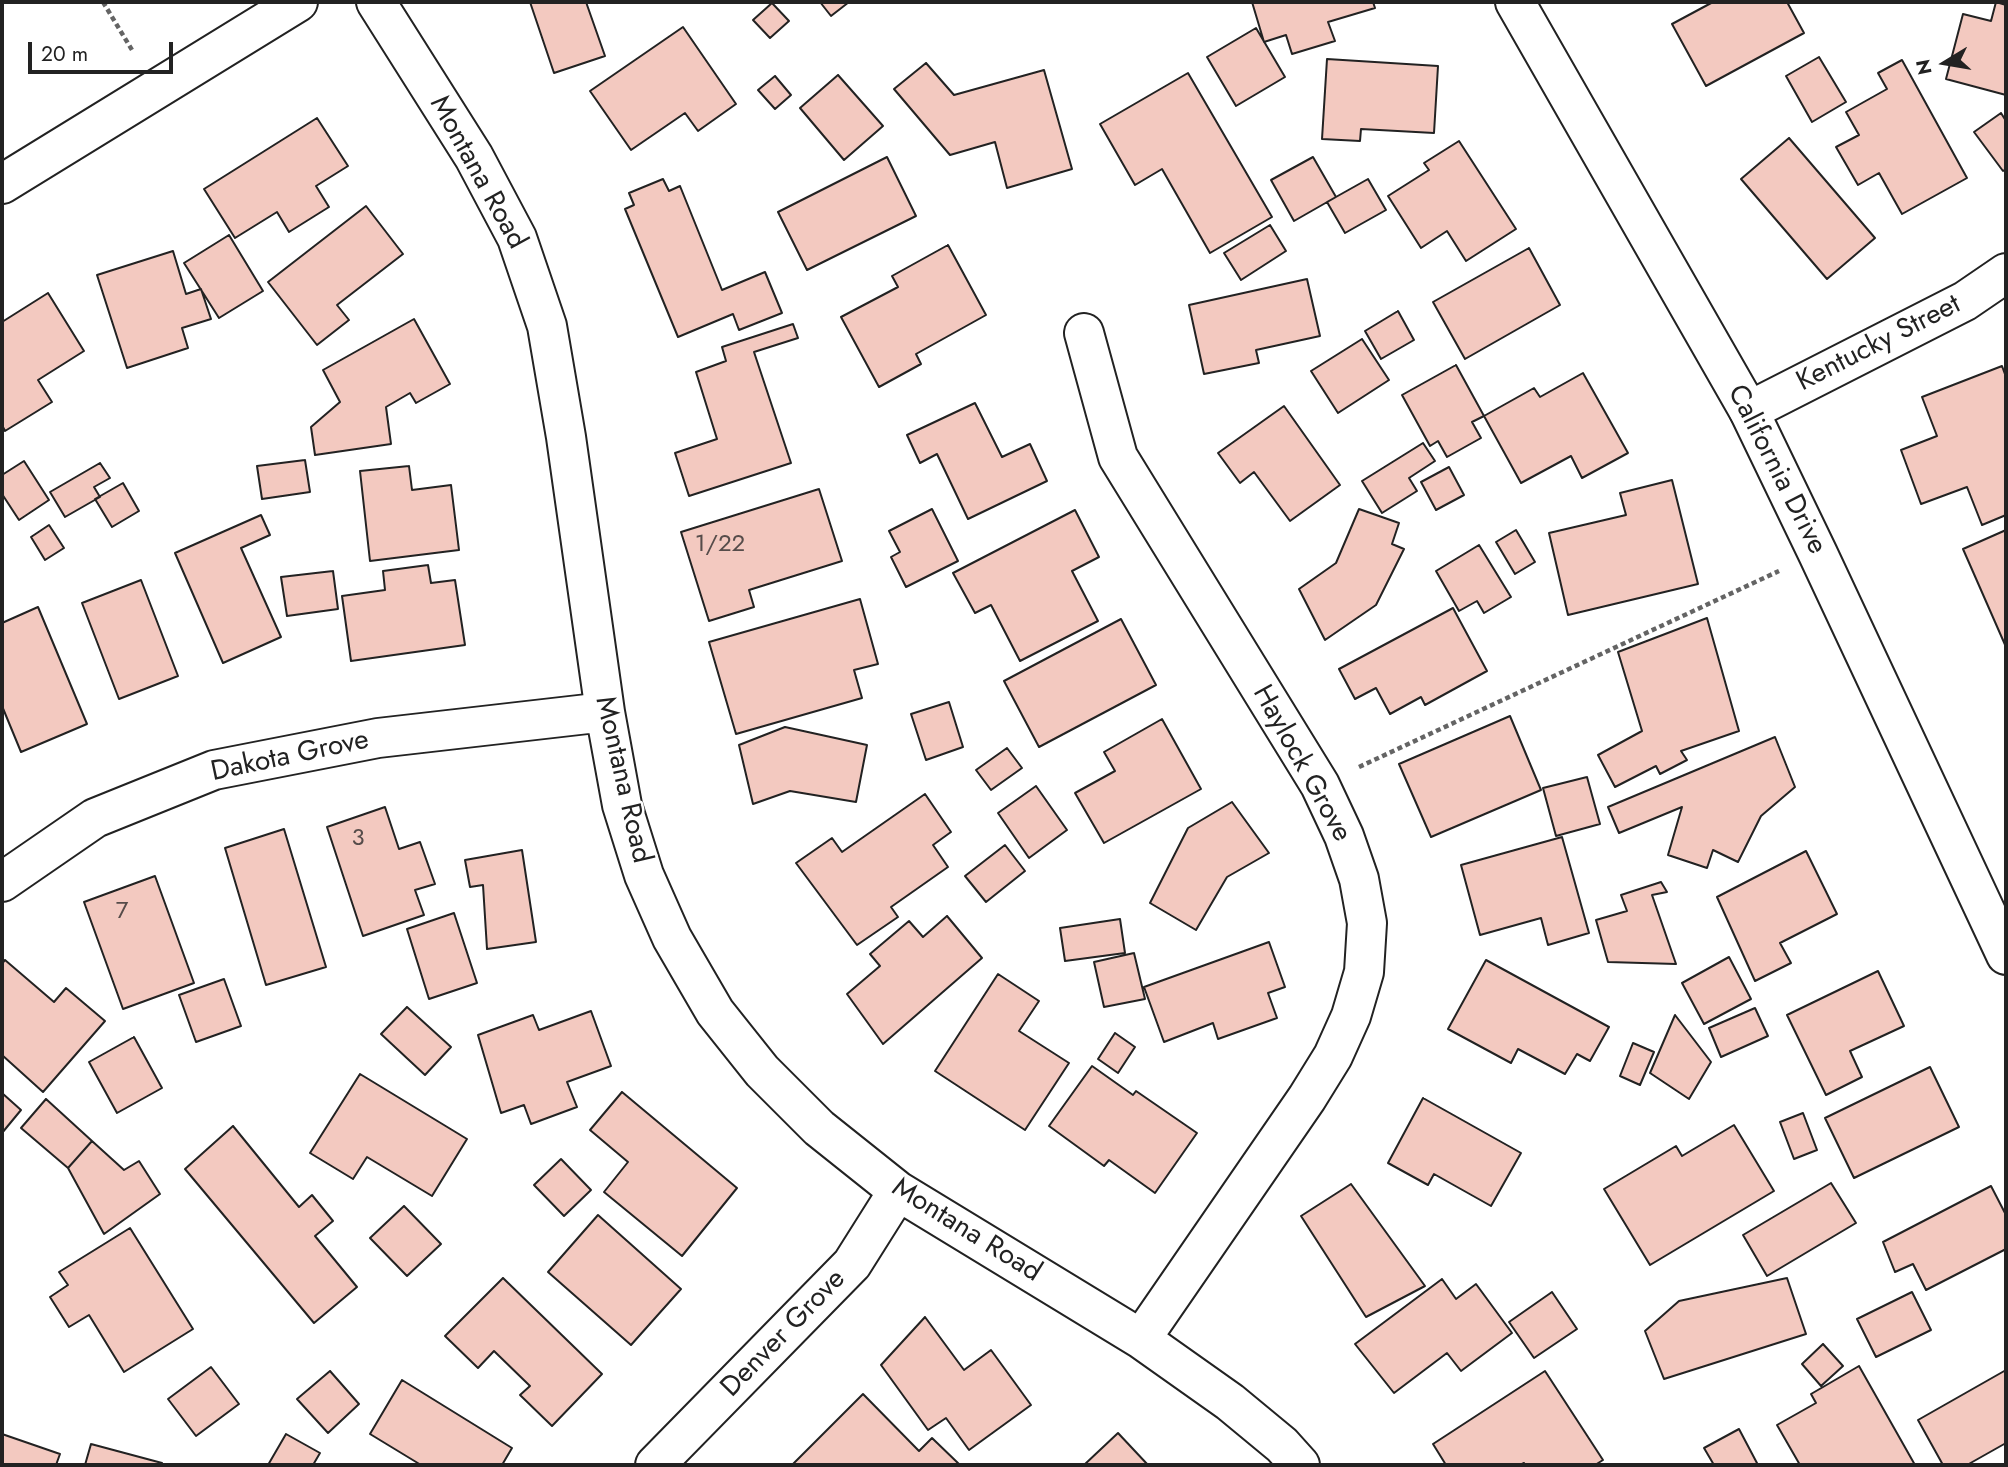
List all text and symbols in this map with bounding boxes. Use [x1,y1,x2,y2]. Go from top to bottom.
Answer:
scale bar [32,28,177,72]
north arrow [1910,28,1980,98]
text: 20 m [41,39,88,69]
text: N [1909,57,1939,77]
street label: Montana Road [421,91,533,255]
street label: Kentucky Street [1792,288,1966,400]
street label: California Drive [1719,380,1833,560]
house number: 1/22 [695,531,745,559]
street label: Haylock Grove [1244,680,1358,848]
street label: Montana Road [587,693,657,867]
street label: Dakota Grove [208,724,372,790]
house number: 3 [351,825,365,853]
house number: 7 [116,898,128,926]
street label: Montana Road [885,1172,1047,1290]
street label: Denver Grove [715,1263,853,1405]

